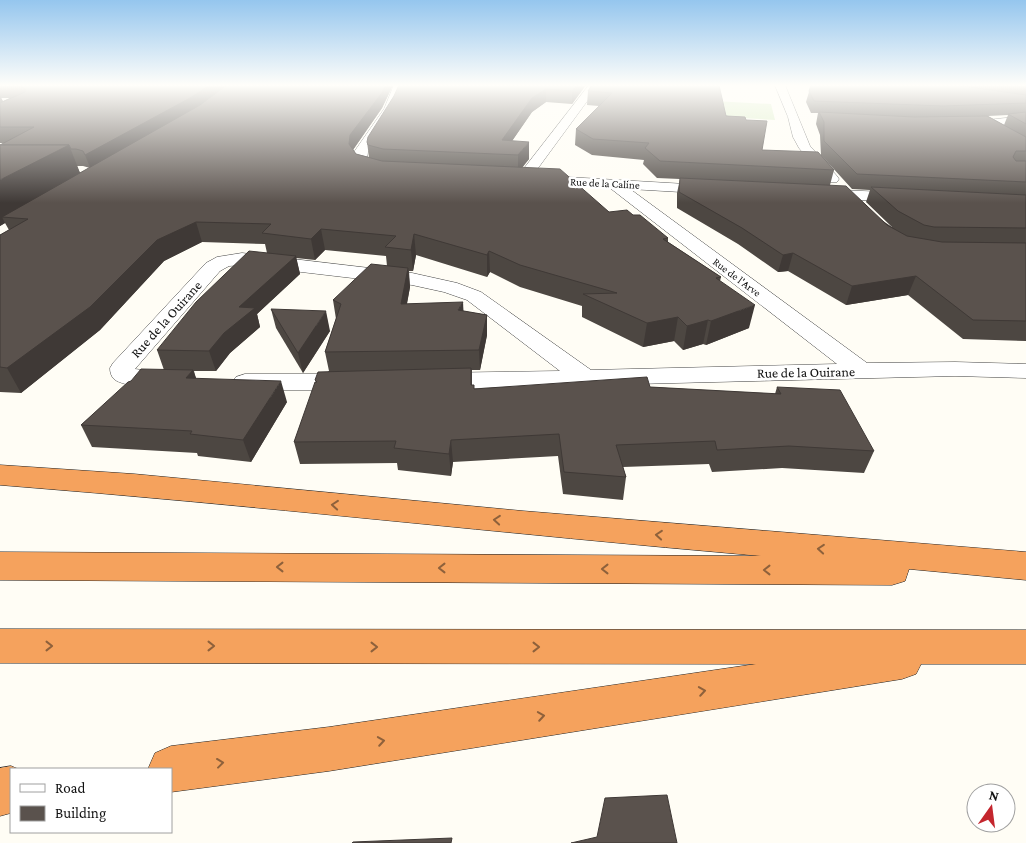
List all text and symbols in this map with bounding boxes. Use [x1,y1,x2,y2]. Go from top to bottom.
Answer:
street label: Rue de la Caline [570,175,640,191]
street label: Rue de l'Arve [711,255,763,299]
street label: Rue de la Ouirane [127,277,205,361]
street label: Rue de la Ouirane [757,363,855,381]
one-way arrow [331,500,339,511]
one-way arrow [492,515,500,526]
one-way arrow [654,529,662,540]
one-way arrow [816,543,824,554]
one-way arrow [276,562,284,573]
one-way arrow [438,563,446,573]
one-way arrow [601,564,608,574]
one-way arrow [763,565,771,575]
one-way arrow [45,641,53,651]
one-way arrow [208,641,215,651]
one-way arrow [370,642,378,652]
one-way arrow [532,642,540,652]
one-way arrow [697,687,706,697]
one-way arrow [538,711,546,722]
one-way arrow [377,736,385,747]
one-way arrow [216,758,224,769]
legend [10,768,172,833]
text: Road [55,780,86,796]
north arrow [966,783,1016,833]
text: N [988,786,1001,804]
text: Building [55,805,106,822]

